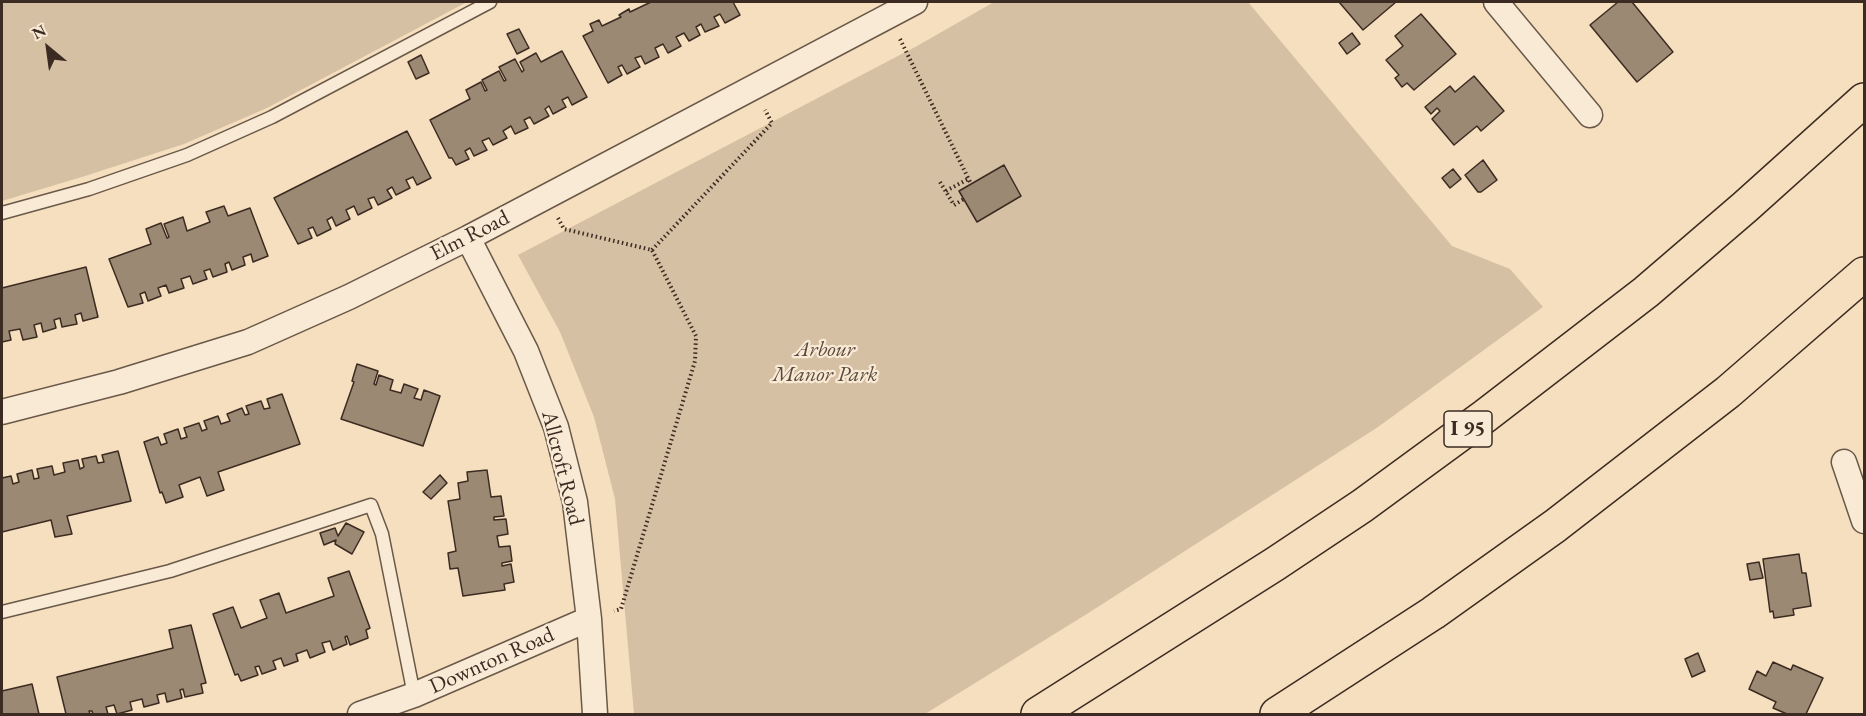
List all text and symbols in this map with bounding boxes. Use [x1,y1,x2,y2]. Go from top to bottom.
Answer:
north arrow [18,18,78,78]
text: N [28,19,50,44]
street label: Elm Road [426,205,514,267]
park label: Arbour Manor Park [772,337,878,388]
street label: Allcroft Road [535,408,589,528]
road number: I 95 [1444,411,1492,447]
street label: Downton Road [426,622,558,700]

